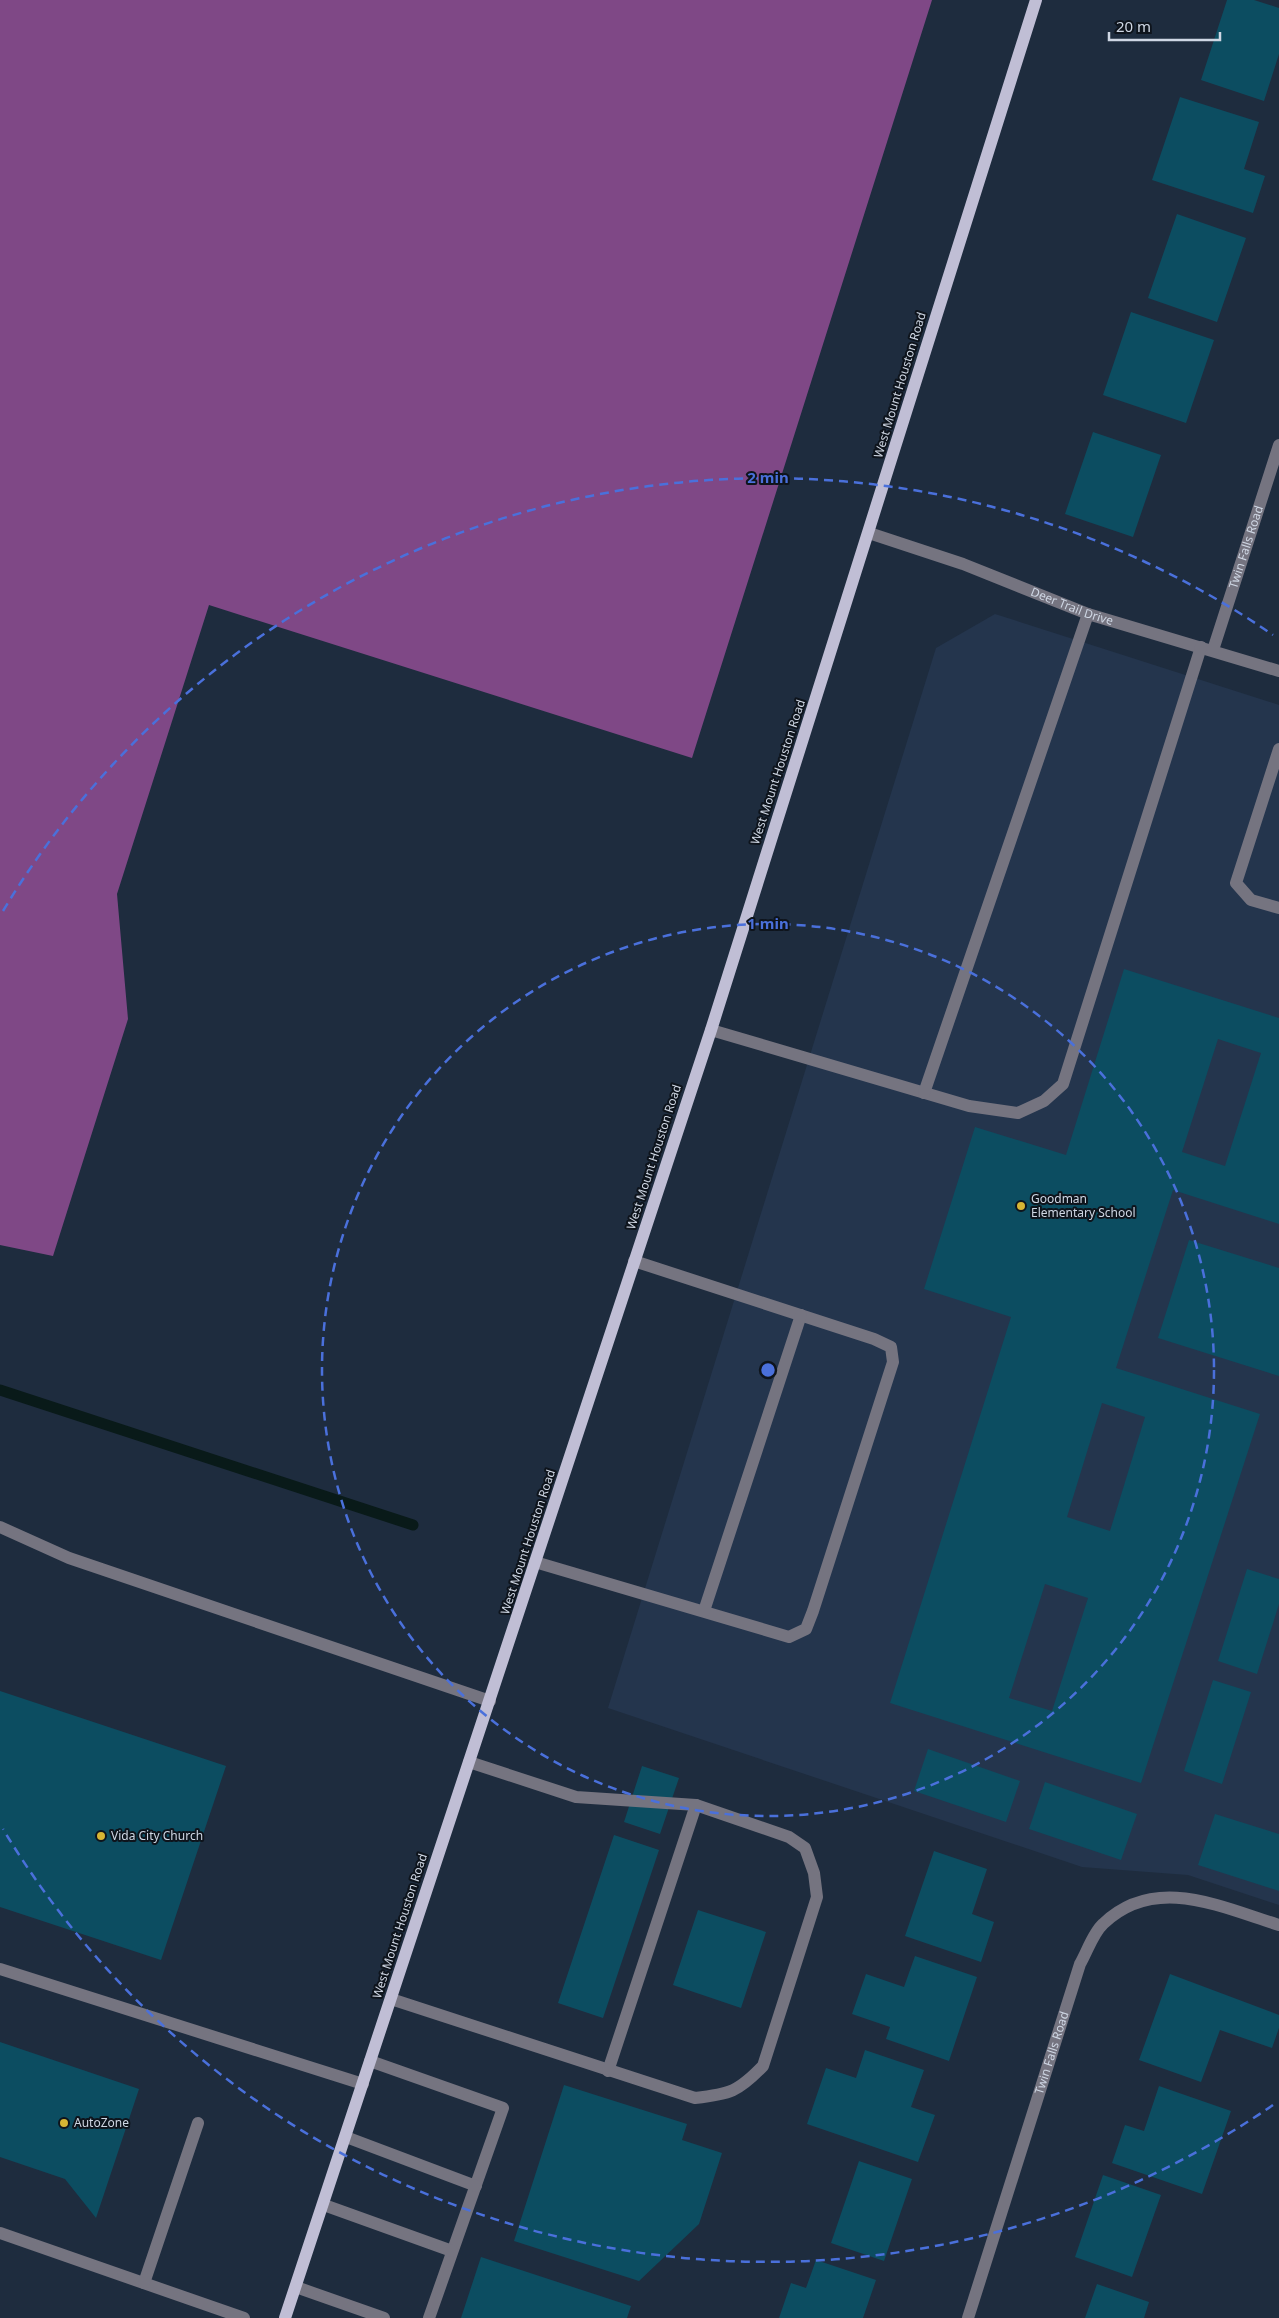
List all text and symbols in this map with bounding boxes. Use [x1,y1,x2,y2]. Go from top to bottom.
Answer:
scale bar [1109,10,1220,42]
text: 20 m [1116,16,1151,36]
street label: West Mount Houston Road [869,310,930,460]
text: 2 min [747,467,789,487]
street label: Twin Falls Road [1224,503,1267,591]
street label: Deer Trail Drive [1028,583,1116,629]
street label: West Mount Houston Road [746,697,809,847]
text: 1 min [747,913,789,933]
street label: West Mount Houston Road [622,1082,685,1232]
place label: Goodman Elementary School [1031,1190,1136,1221]
marker: Goodman Elementary School [1015,1200,1027,1212]
centre of rings [759,1361,777,1379]
street label: West Mount Houston Road [496,1467,559,1617]
place label: Vida City Church [111,1827,203,1844]
marker: Vida City Church [95,1830,107,1842]
street label: West Mount Houston Road [368,1851,431,2001]
street label: Twin Falls Road [1030,2009,1073,2097]
place label: AutoZone [74,2114,129,2131]
marker: AutoZone [58,2117,70,2129]

